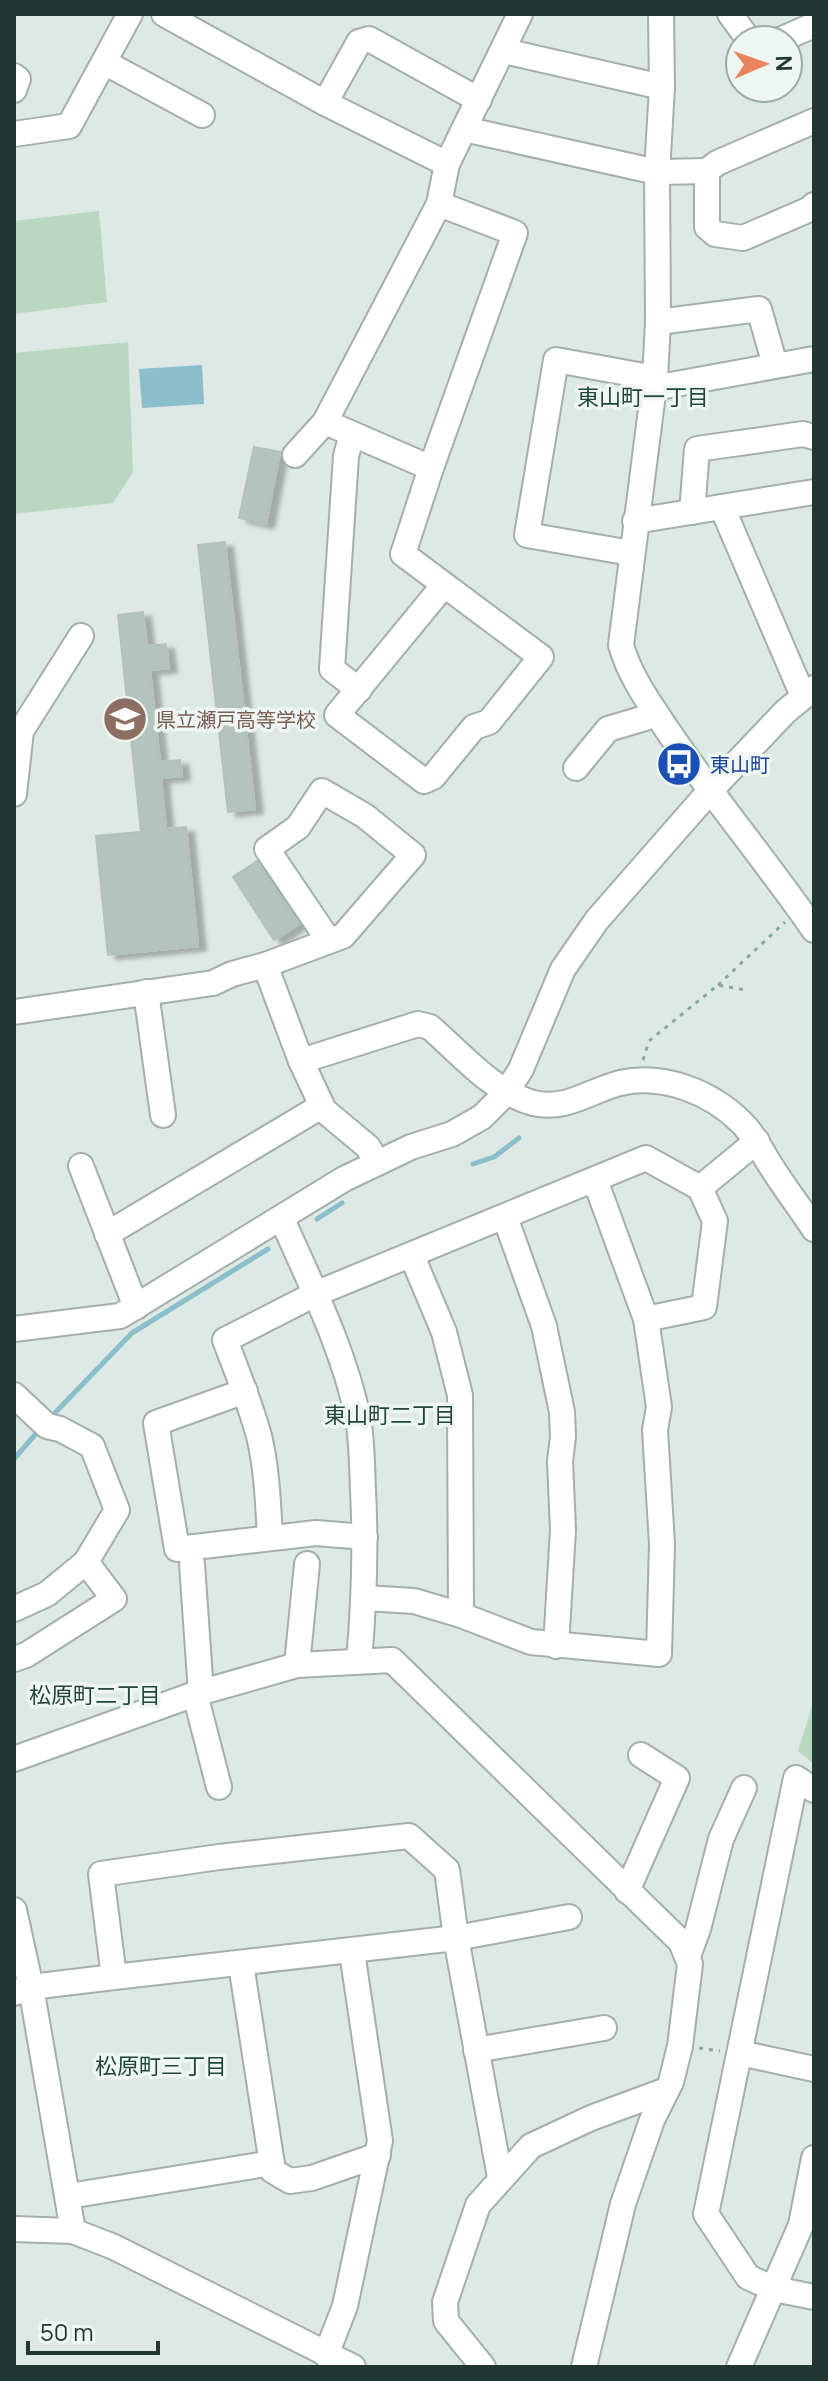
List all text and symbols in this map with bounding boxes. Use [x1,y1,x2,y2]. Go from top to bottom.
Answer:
north arrow [724,24,804,104]
text: N [769,55,799,72]
district label: 東山町一丁目 [577,382,709,412]
school or university icon: 県立瀬戸高等学校 [101,695,149,743]
place label: 県立瀬戸高等学校 [156,706,316,733]
bus stop icon: 東山町 [655,740,703,788]
place label: 東山町 [710,751,770,778]
district label: 東山町二丁目 [324,1400,456,1430]
district label: 松原町二丁目 [29,1680,161,1710]
district label: 松原町三丁目 [95,2051,227,2081]
scale bar [28,2305,158,2355]
text: 50 m [40,2315,94,2348]

